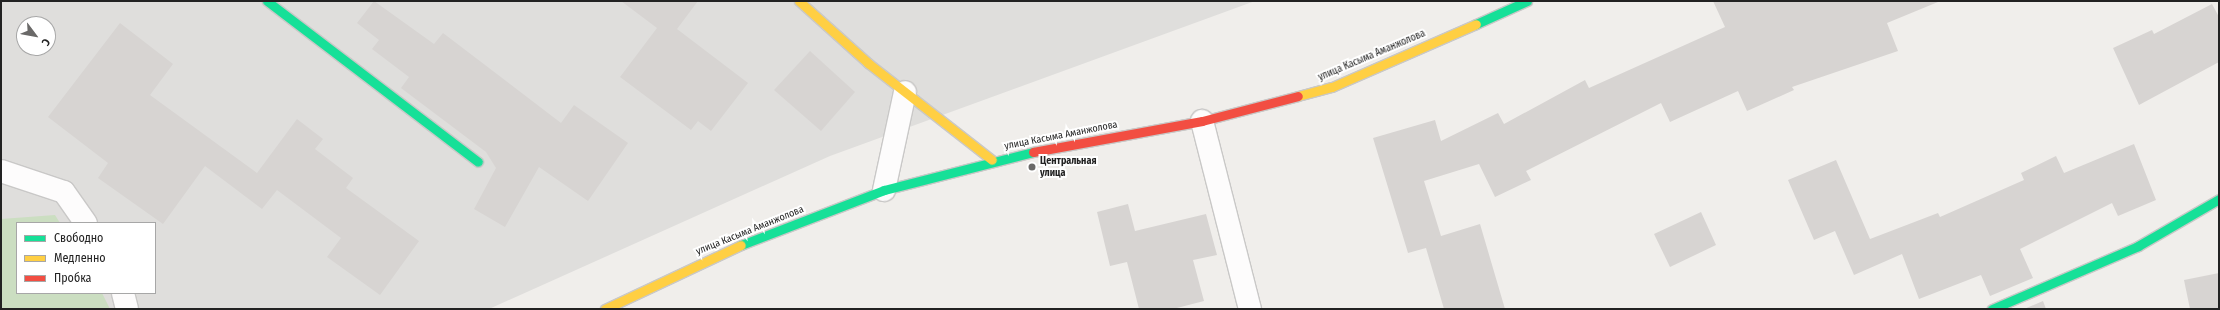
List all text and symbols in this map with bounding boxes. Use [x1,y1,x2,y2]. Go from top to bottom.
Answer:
north arrow [16,16,56,56]
street label: улица Касыма Аманжолова [1317,28,1427,84]
text: С [39,36,53,48]
street label: улица Касыма Аманжолова [1003,119,1119,153]
place label: Центральная улица [1040,155,1096,178]
marker: Центральная улица [1027,162,1037,172]
street label: улица Касыма Аманжолова [694,204,806,258]
legend [16,222,156,294]
text: Свободно [54,231,103,245]
text: Медленно [54,251,106,265]
text: Пробка [54,271,92,285]

